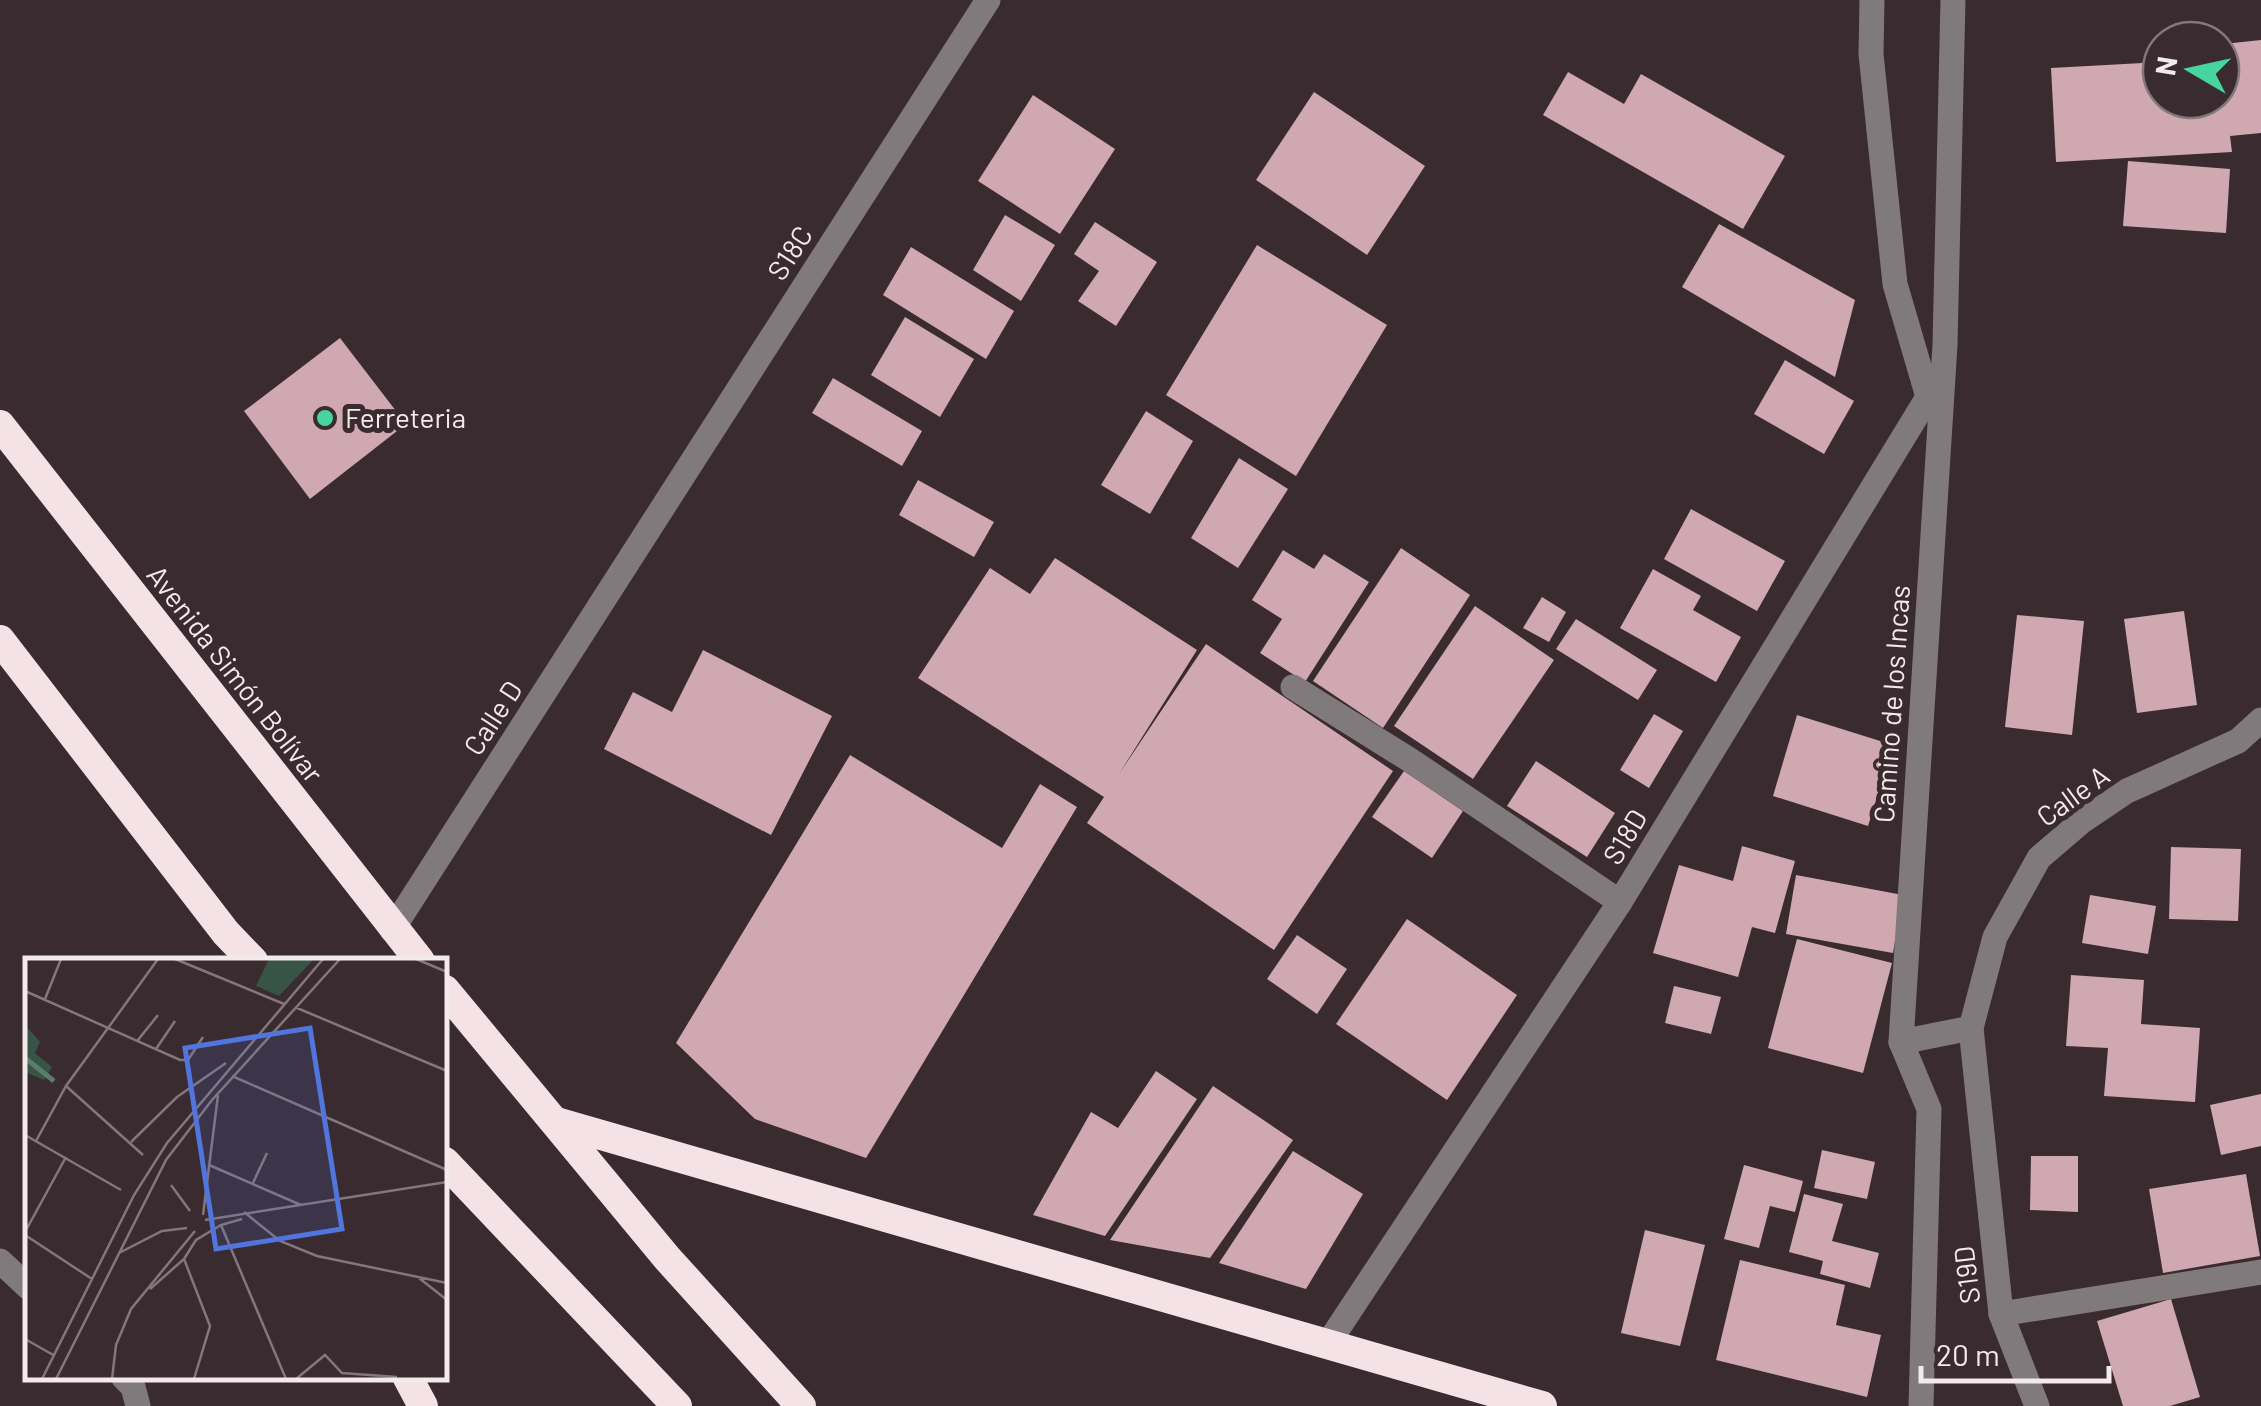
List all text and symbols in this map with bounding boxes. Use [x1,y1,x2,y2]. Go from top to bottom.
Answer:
north arrow [2141,20,2241,120]
text: N [2147,54,2184,78]
street label: S18C [759,219,819,286]
place label: Ferreteria [345,400,466,434]
marker: Ferreteria [314,407,336,429]
street label: Avenida Simón Bolívar [140,558,331,789]
street label: Camino de los Incas [1866,584,1916,824]
street label: Calle D [456,674,529,761]
street label: Calle A [2029,757,2115,833]
street label: S18D [1595,803,1654,870]
inset map [25,958,448,1381]
street label: S19D [1946,1244,1986,1306]
scale bar [1921,1321,2108,1383]
text: 20 m [1936,1336,2000,1372]

